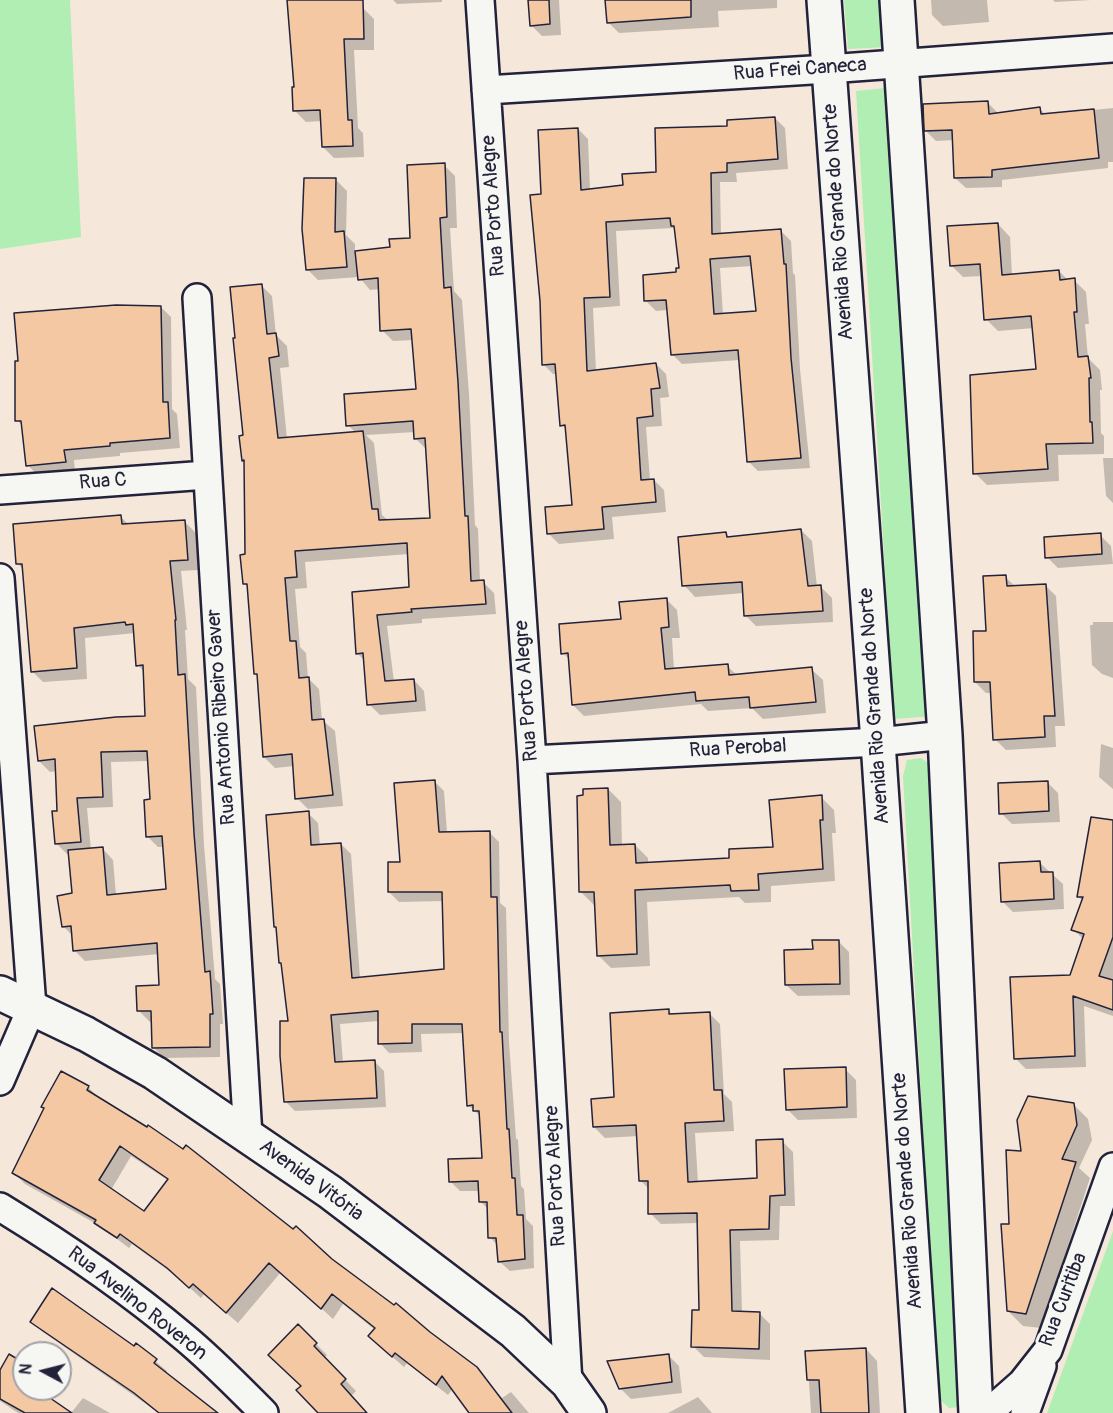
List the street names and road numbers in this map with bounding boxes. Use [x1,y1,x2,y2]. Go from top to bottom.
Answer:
street label: Rua Frei Caneca [733,53,867,87]
street label: Avenida Rio Grande do Norte [819,103,859,341]
street label: Rua Porto Alegre [477,135,511,277]
street label: Rua C [78,468,128,496]
street label: Avenida Rio Grande do Norte [855,587,895,825]
street label: Rua Antonio Ribeiro Gaver [202,608,242,826]
street label: Rua Porto Alegre [510,620,544,762]
street label: Rua Perobal [689,734,787,764]
street label: Avenida Rio Grande do Norte [888,1072,928,1310]
street label: Rua Porto Alegre [540,1105,572,1247]
street label: Avenida Vitória [254,1135,368,1227]
street label: Rua Avelino Roveron [62,1242,212,1366]
street label: Rua Curitiba [1035,1249,1093,1351]

